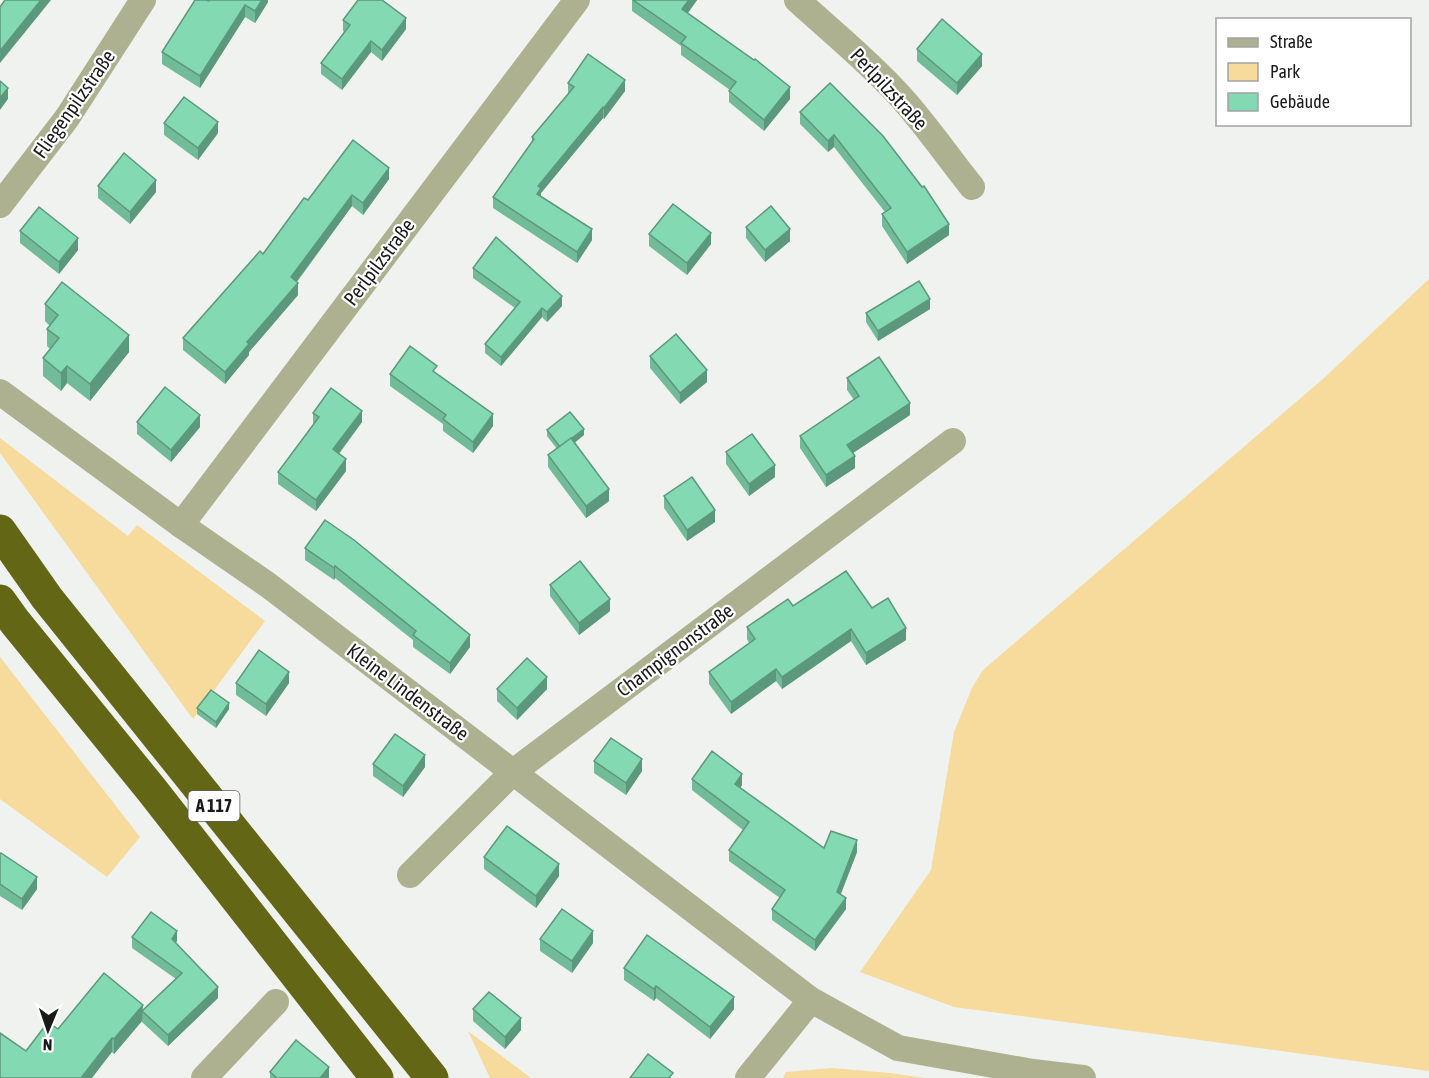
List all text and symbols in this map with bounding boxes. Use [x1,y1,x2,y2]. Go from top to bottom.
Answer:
legend [1216,18,1411,126]
text: Straße [1270,31,1313,52]
street label: Perlpilzstraße [846,43,933,134]
street label: Fliegenpilzstraße [28,45,119,162]
text: Park [1270,61,1300,82]
text: Gebäude [1270,91,1330,112]
street label: Perlpilzstraße [339,214,419,310]
street label: Champignonstraße [612,598,738,701]
street label: Kleine Lindenstraße [343,638,474,745]
road number: A 117 [188,791,240,821]
north arrow [18,1000,78,1060]
text: N [42,1036,53,1054]

